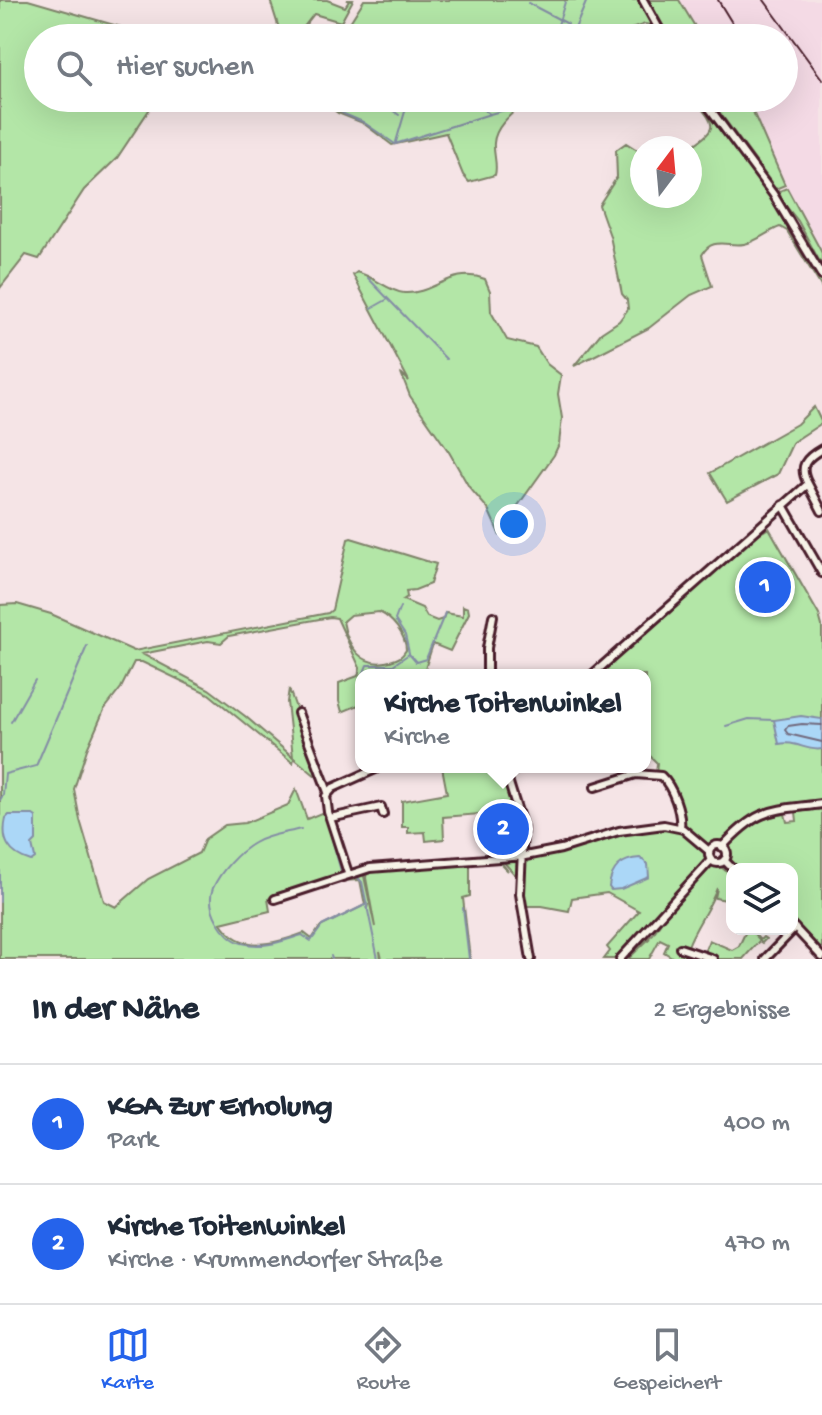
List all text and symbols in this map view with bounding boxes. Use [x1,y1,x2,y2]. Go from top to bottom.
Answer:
search box [24,24,798,112]
icon: search [52,46,96,90]
text: Hier suchen [116,51,254,86]
north arrow [630,136,702,208]
your location [494,504,534,544]
pin: 1 [739,557,791,617]
popup [355,669,651,773]
text: Kirche Toitenwinkel [384,688,622,723]
text: Kirche [384,723,450,754]
pin: 2 [477,799,529,859]
map controls [726,863,798,935]
button: layers [726,863,798,935]
text: In der Nähe [32,991,199,1031]
text: 2 Ergebnisse [653,996,790,1027]
text: KGA Zur Erholung [108,1091,332,1126]
text: 1 [53,1109,63,1140]
text: 400 m [724,1109,790,1140]
text: Park [108,1126,158,1157]
text: Kirche Toitenwinkel [108,1211,346,1246]
text: 2 [52,1229,64,1260]
text: 470 m [725,1229,790,1260]
text: Kirche · Krummendorfer Straße [108,1246,442,1277]
tab: Karte [101,1323,154,1397]
tab: Route [357,1323,410,1397]
tab: Gespeichert [613,1323,721,1397]

